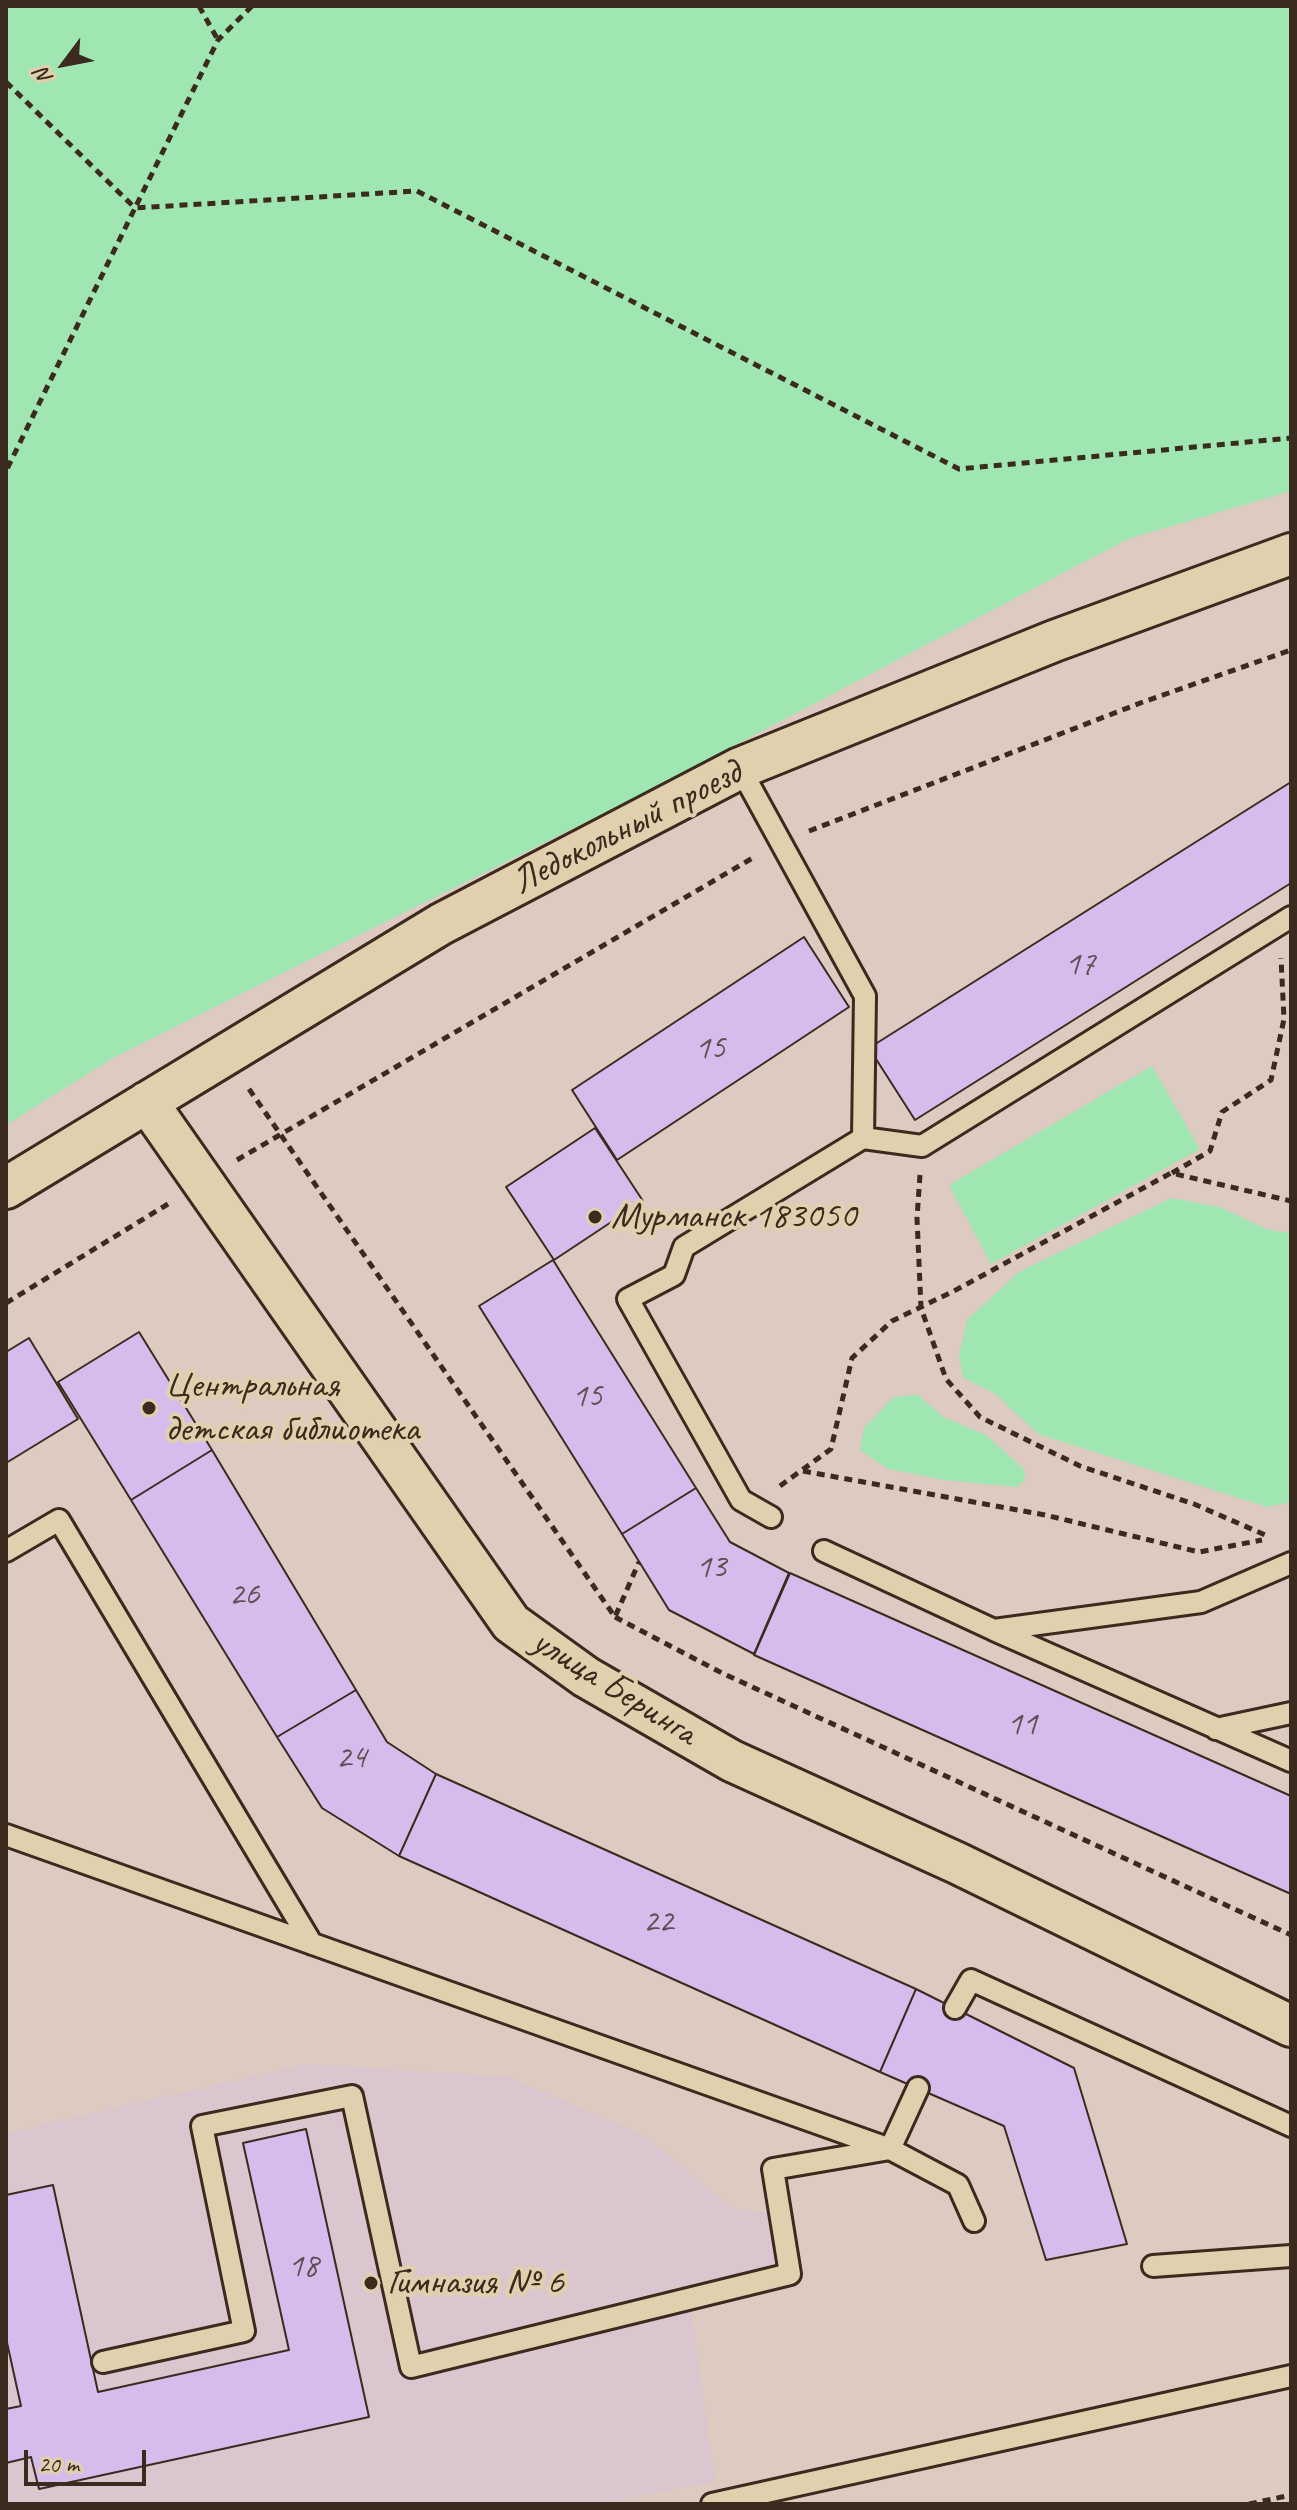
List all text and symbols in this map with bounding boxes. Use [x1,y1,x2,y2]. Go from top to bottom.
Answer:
north arrow [24,24,104,104]
text: N [28,64,59,90]
street label: Ледокольный проезд [505,751,749,905]
house number: 17 [1065,945,1095,985]
house number: 15 [695,1029,725,1069]
place label: Мурманск 183050 [611,1194,856,1240]
marker: Мурманск 183050 [586,1208,604,1226]
place label: Центральная детская библиотека [165,1363,419,1452]
house number: 15 [572,1377,602,1417]
marker: Центральная детская библиотека [140,1399,158,1417]
house number: 13 [696,1548,726,1588]
house number: 26 [229,1575,259,1615]
street label: улица Беринга [523,1620,705,1756]
house number: 11 [1007,1705,1037,1745]
house number: 24 [336,1738,366,1778]
house number: 22 [643,1902,673,1942]
house number: 18 [288,2247,318,2287]
place label: Гимназия № 6 [387,2260,564,2306]
marker: Гимназия № 6 [362,2274,380,2292]
scale bar [28,2434,150,2484]
text: 20 m [38,2449,79,2479]

